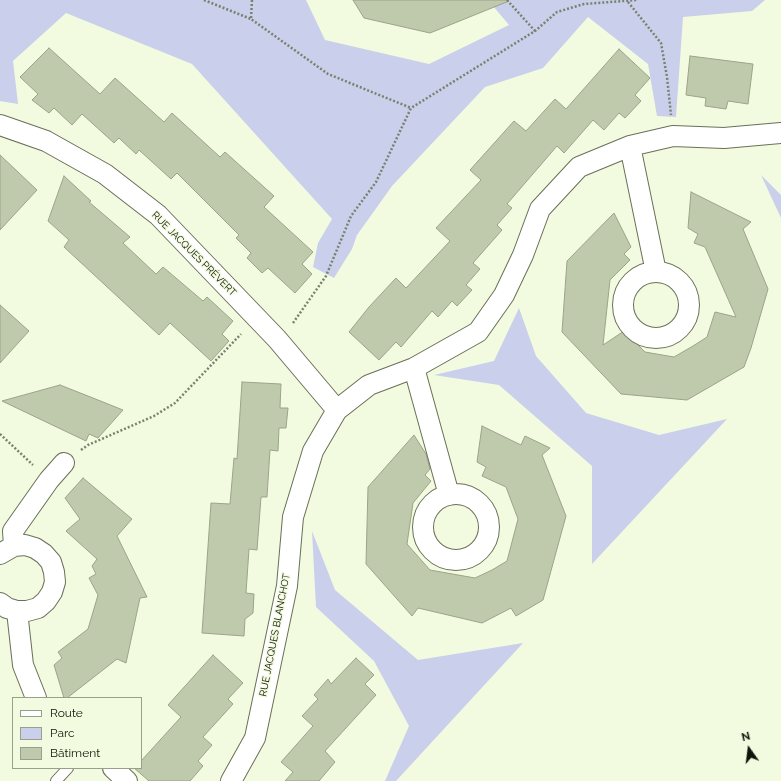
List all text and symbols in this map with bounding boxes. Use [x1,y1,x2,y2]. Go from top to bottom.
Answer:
street label: RUE JACQUES PRÉVERT [149,209,239,299]
street label: RUE JACQUES BLANCHOT [257,573,293,697]
legend [12,697,142,769]
text: Route [50,706,83,720]
text: Parc [50,726,75,740]
north arrow [729,729,769,769]
text: N [740,730,752,744]
text: Bâtiment [50,746,100,760]

